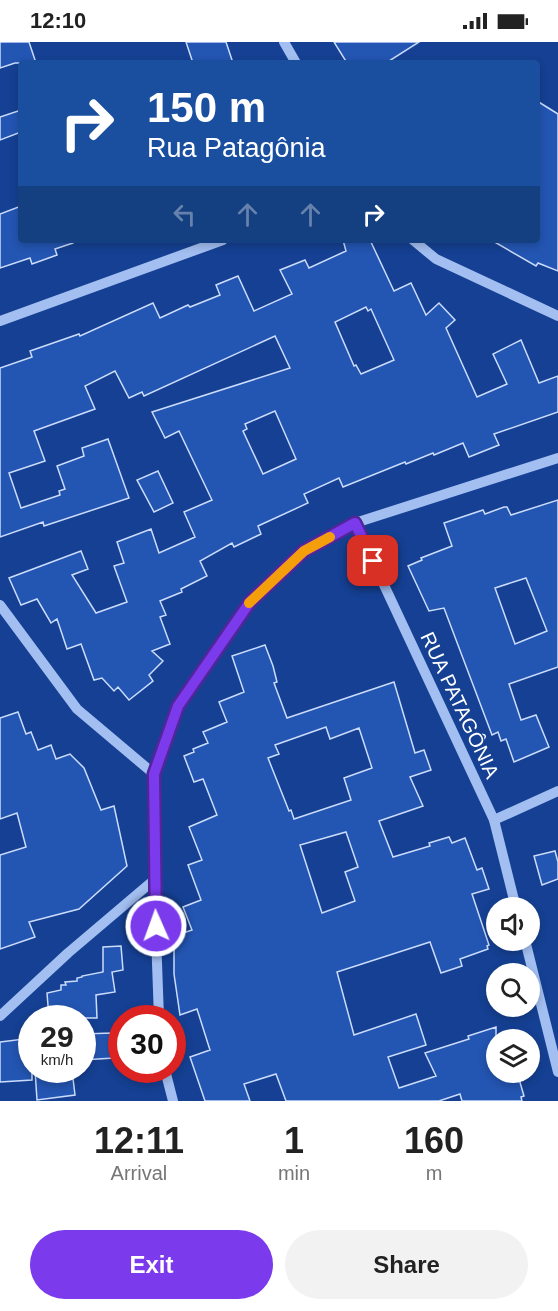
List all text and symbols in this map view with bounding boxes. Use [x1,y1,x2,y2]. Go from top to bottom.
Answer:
text: 12:10 [30,8,86,33]
icon: right [48,84,126,162]
text: 150 m [147,84,266,131]
text: Rua Patagônia [147,133,326,163]
icon: left [168,198,201,231]
icon: ahead [231,198,264,231]
icon: ahead [294,198,327,231]
icon: right [357,198,390,231]
pin [347,535,398,586]
icon: arrive [356,544,389,577]
street label: RUA PATAGÔNIA [416,628,504,782]
position arrow [124,894,188,958]
map controls [486,897,540,1083]
button: sound [486,897,540,951]
button: search [486,963,540,1017]
speed limit sign: 30 [108,1005,186,1083]
text: 29 [40,1020,74,1053]
button: layers [486,1029,540,1083]
text: km/h [41,1051,73,1068]
text: 12:11 [94,1120,184,1161]
text: 1 [284,1120,304,1161]
text: 160 [404,1120,464,1161]
text: Arrival [111,1162,167,1184]
text: min [278,1162,310,1184]
text: m [426,1162,442,1184]
button: Exit [30,1230,273,1299]
button: Share [285,1230,528,1299]

